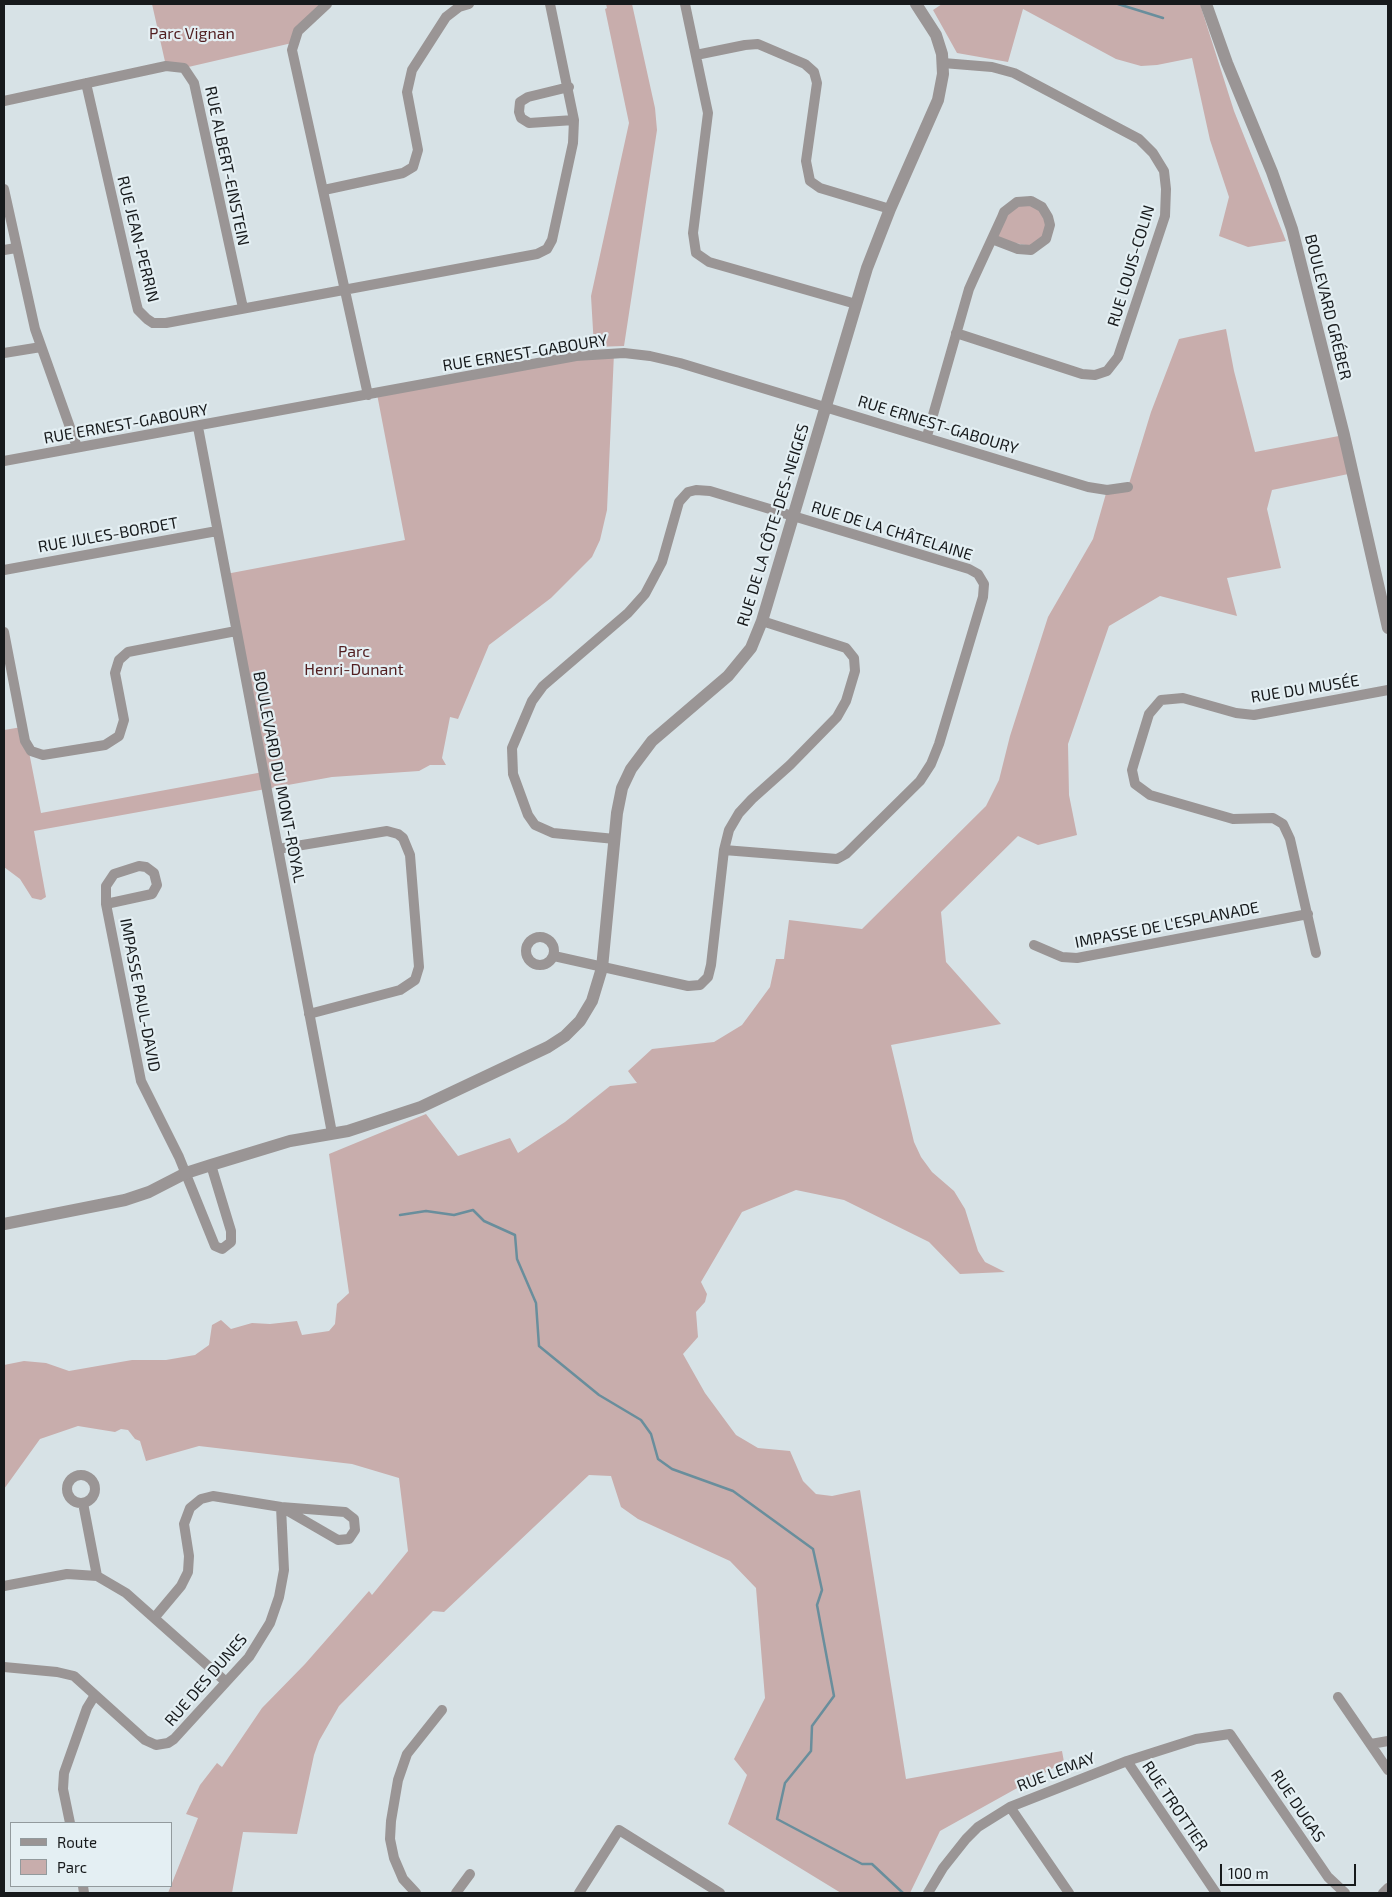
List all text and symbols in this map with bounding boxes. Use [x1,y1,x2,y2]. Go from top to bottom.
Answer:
park label: Parc Vignan [149,24,235,44]
street label: RUE ALBERT-EINSTEIN [201,84,253,248]
street label: RUE JEAN-PERRIN [113,174,163,304]
street label: RUE LOUIS-COLIN [1103,203,1159,329]
street label: BOULEVARD GRÉBER [1301,232,1355,382]
street label: RUE ERNEST-GABOURY [441,330,609,376]
street label: RUE ERNEST-GABOURY [855,391,1021,459]
street label: RUE ERNEST-GABOURY [42,400,210,448]
street label: RUE DE LA CÔTE-DES-NEIGES [733,421,813,629]
street label: RUE DE LA CHÂTELAINE [809,497,975,565]
street label: RUE JULES-BORDET [36,513,180,557]
park label: Parc Henri-Dunant [304,642,404,680]
street label: BOULEVARD DU MONT-ROYAL [249,670,309,884]
street label: RUE DU MUSÉE [1249,671,1361,707]
street label: IMPASSE DE L'ESPLANADE [1073,898,1261,952]
street label: IMPASSE PAUL-DAVID [116,917,164,1073]
street label: RUE DES DUNES [161,1630,251,1730]
street label: RUE LEMAY [1014,1748,1098,1796]
street label: RUE TROTTIER [1138,1757,1212,1855]
street label: RUE DUGAS [1267,1766,1329,1846]
legend [10,1822,172,1887]
text: Route [57,1833,97,1851]
scale bar [1222,1854,1358,1886]
text: Parc [57,1858,87,1876]
text: 100 m [1228,1864,1269,1882]

